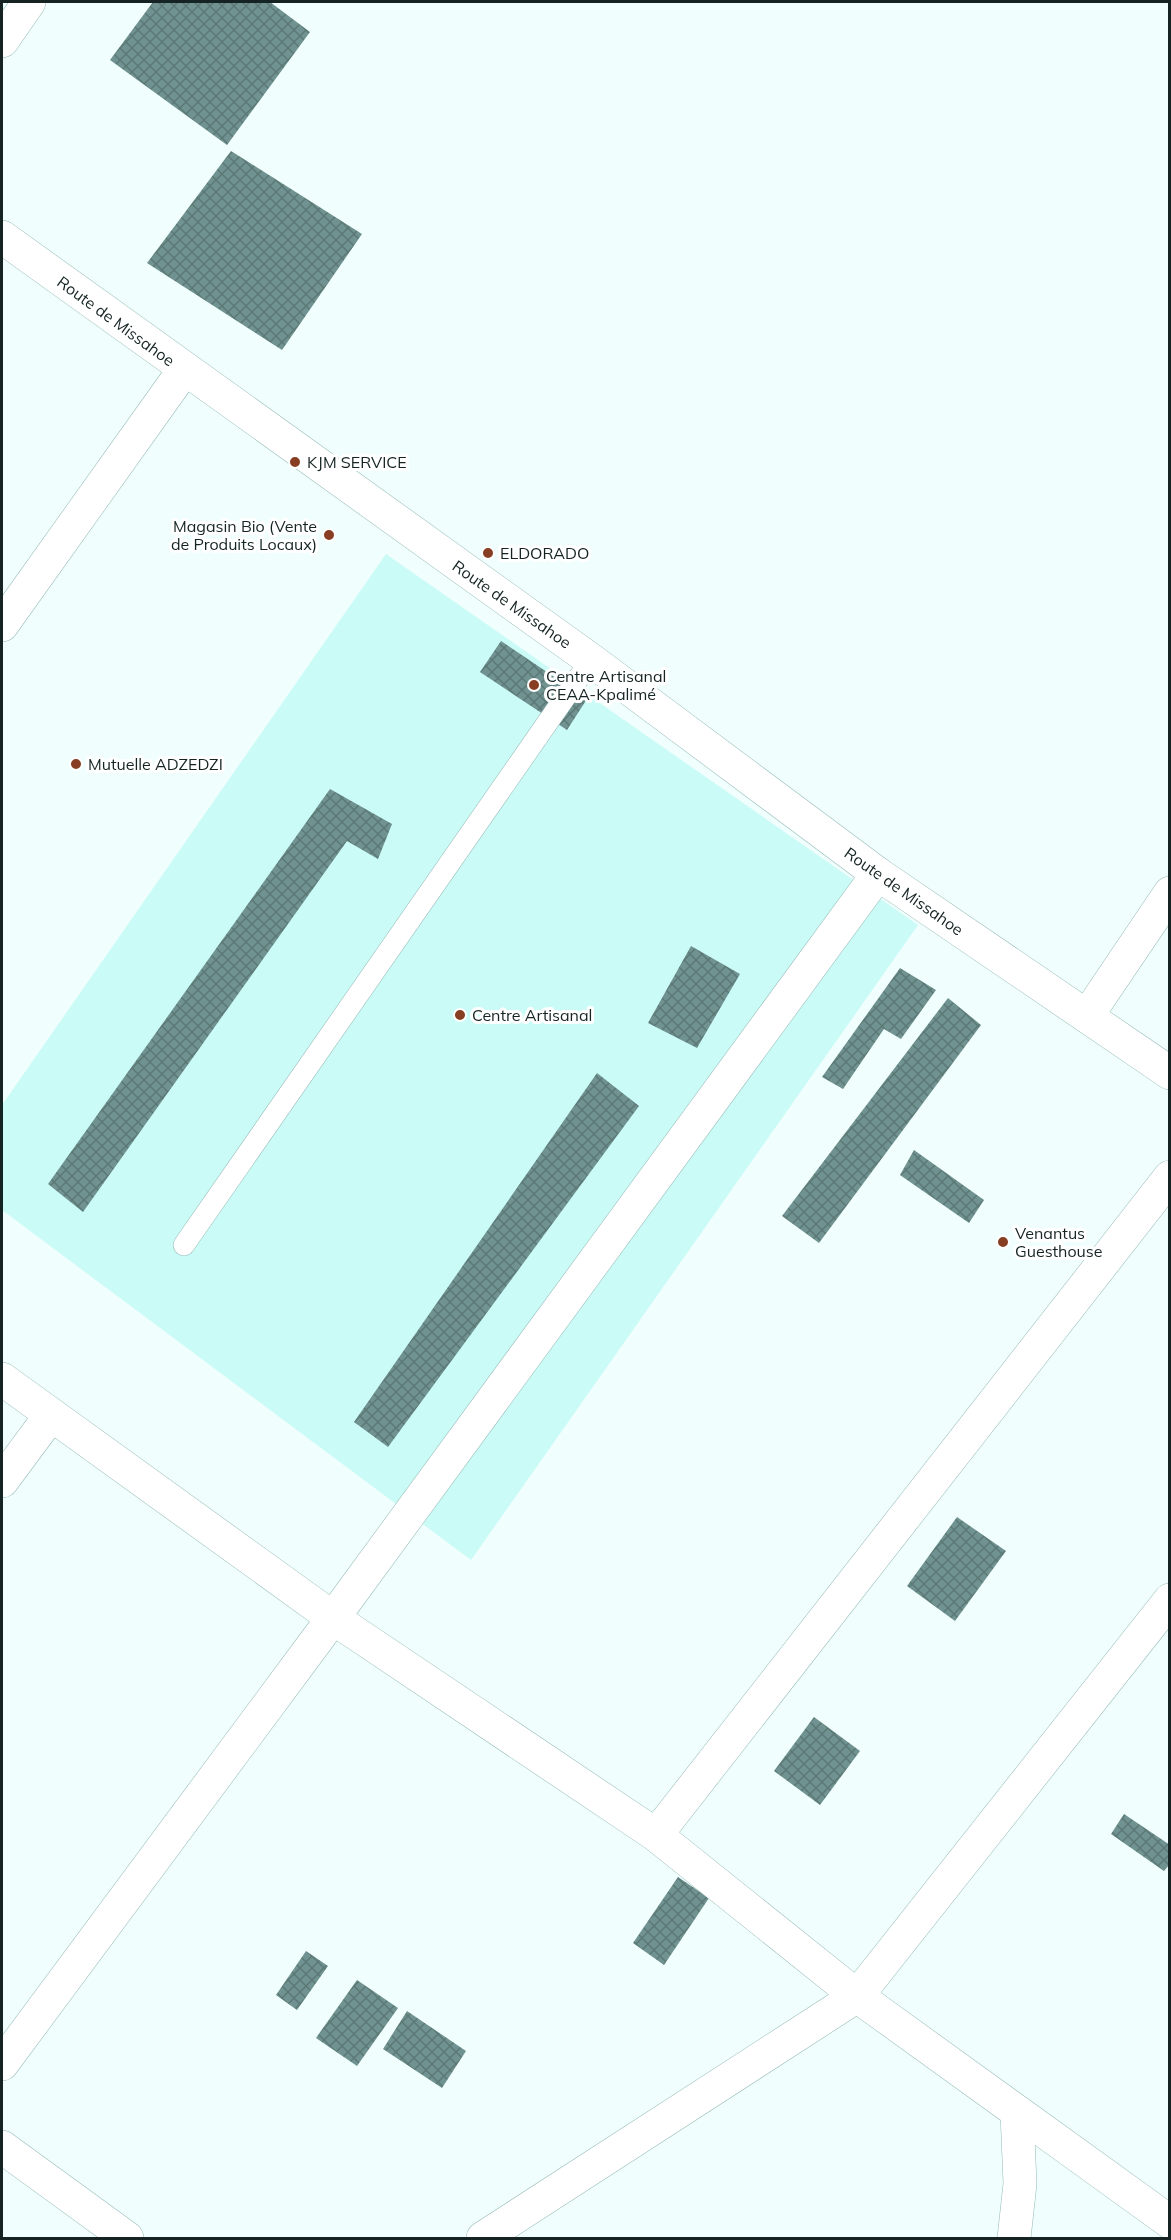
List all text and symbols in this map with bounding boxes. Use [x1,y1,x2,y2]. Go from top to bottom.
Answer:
street label: Route de Missahoe [53,272,179,370]
place label: KJM SERVICE [307,452,407,472]
marker: KJM SERVICE [288,455,302,469]
place label: Magasin Bio (Vente de Produits Locaux) [171,516,317,554]
marker: Magasin Bio (Vente de Produits Locaux) [322,528,336,542]
place label: ELDORADO [500,543,589,563]
marker: ELDORADO [481,546,495,560]
street label: Route de Missahoe [449,556,575,652]
place label: Centre Artisanal CEAA-Kpalimé [546,666,666,704]
marker: Centre Artisanal CEAA-Kpalimé [527,678,541,692]
place label: Mutuelle ADZEDZI [88,754,223,774]
marker: Mutuelle ADZEDZI [69,757,83,771]
street label: Route de Missahoe [841,843,967,939]
place label: Centre Artisanal [472,1005,592,1025]
marker: Centre Artisanal [453,1008,467,1022]
place label: Venantus Guesthouse [1015,1223,1102,1261]
marker: Venantus Guesthouse [996,1235,1010,1249]

